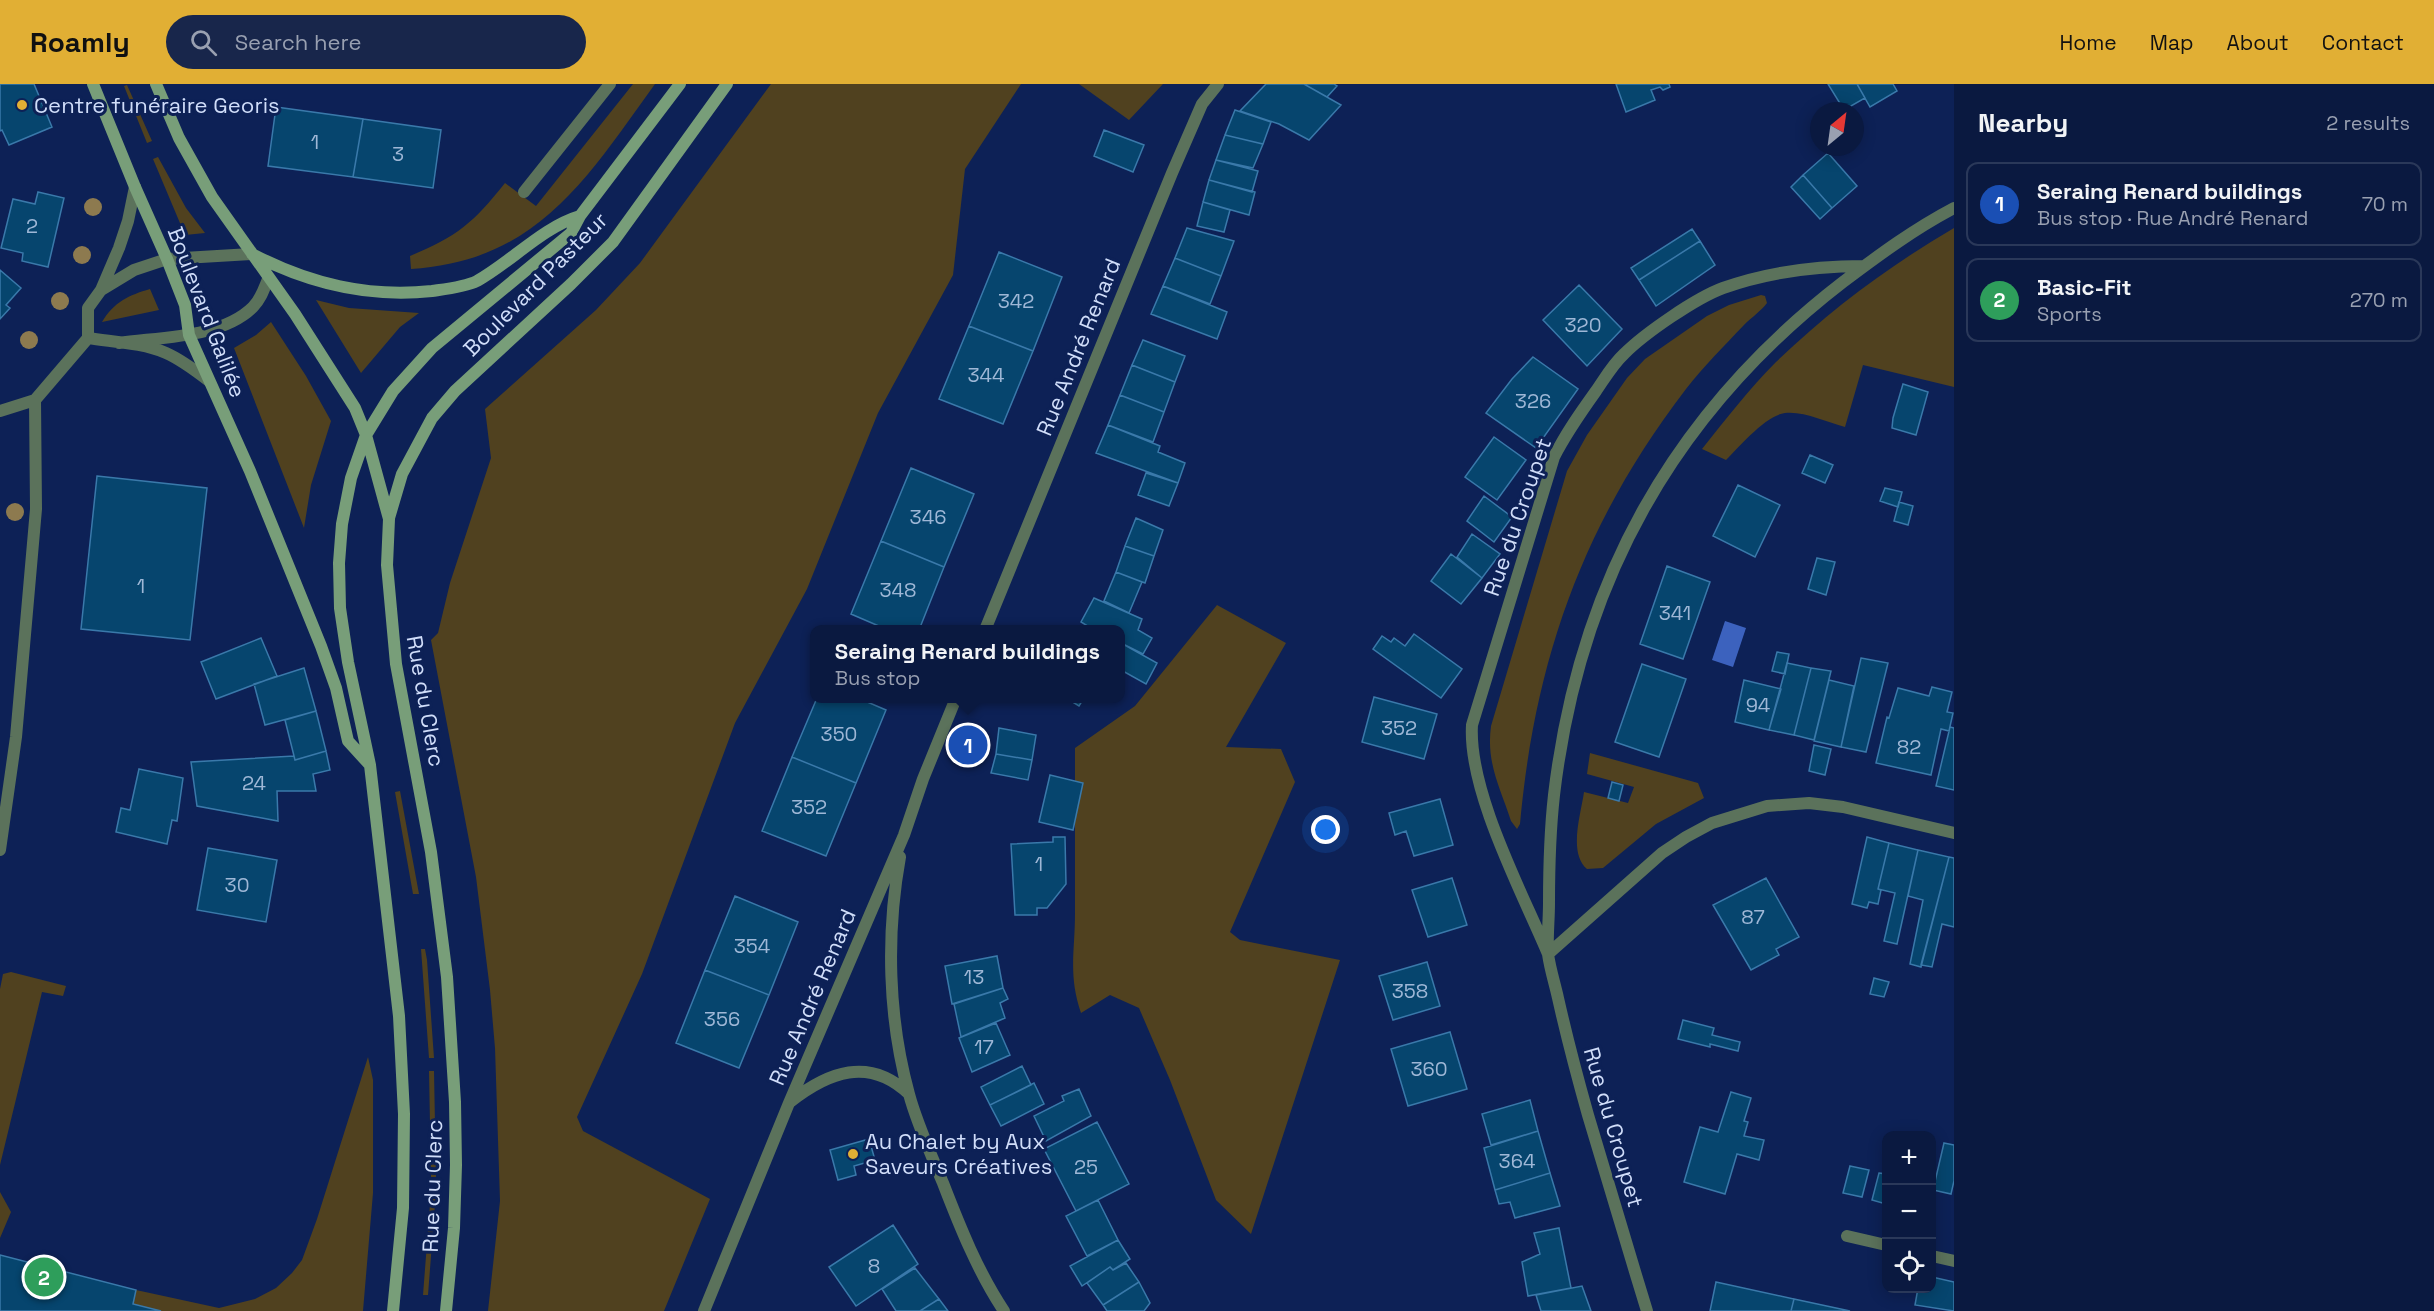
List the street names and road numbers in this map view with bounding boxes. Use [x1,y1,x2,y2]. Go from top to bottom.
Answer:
street label: Boulevard Pasteur [457,206,613,362]
street label: Boulevard Galilée [162,223,252,401]
street label: Rue André Renard [1030,254,1126,440]
street label: Rue du Croupet [1477,434,1557,600]
street label: Rue du Clerc [401,633,451,769]
street label: Rue André Renard [762,905,862,1089]
street label: Rue du Croupet [1578,1044,1650,1210]
street label: Rue du Clerc [416,1119,448,1253]

